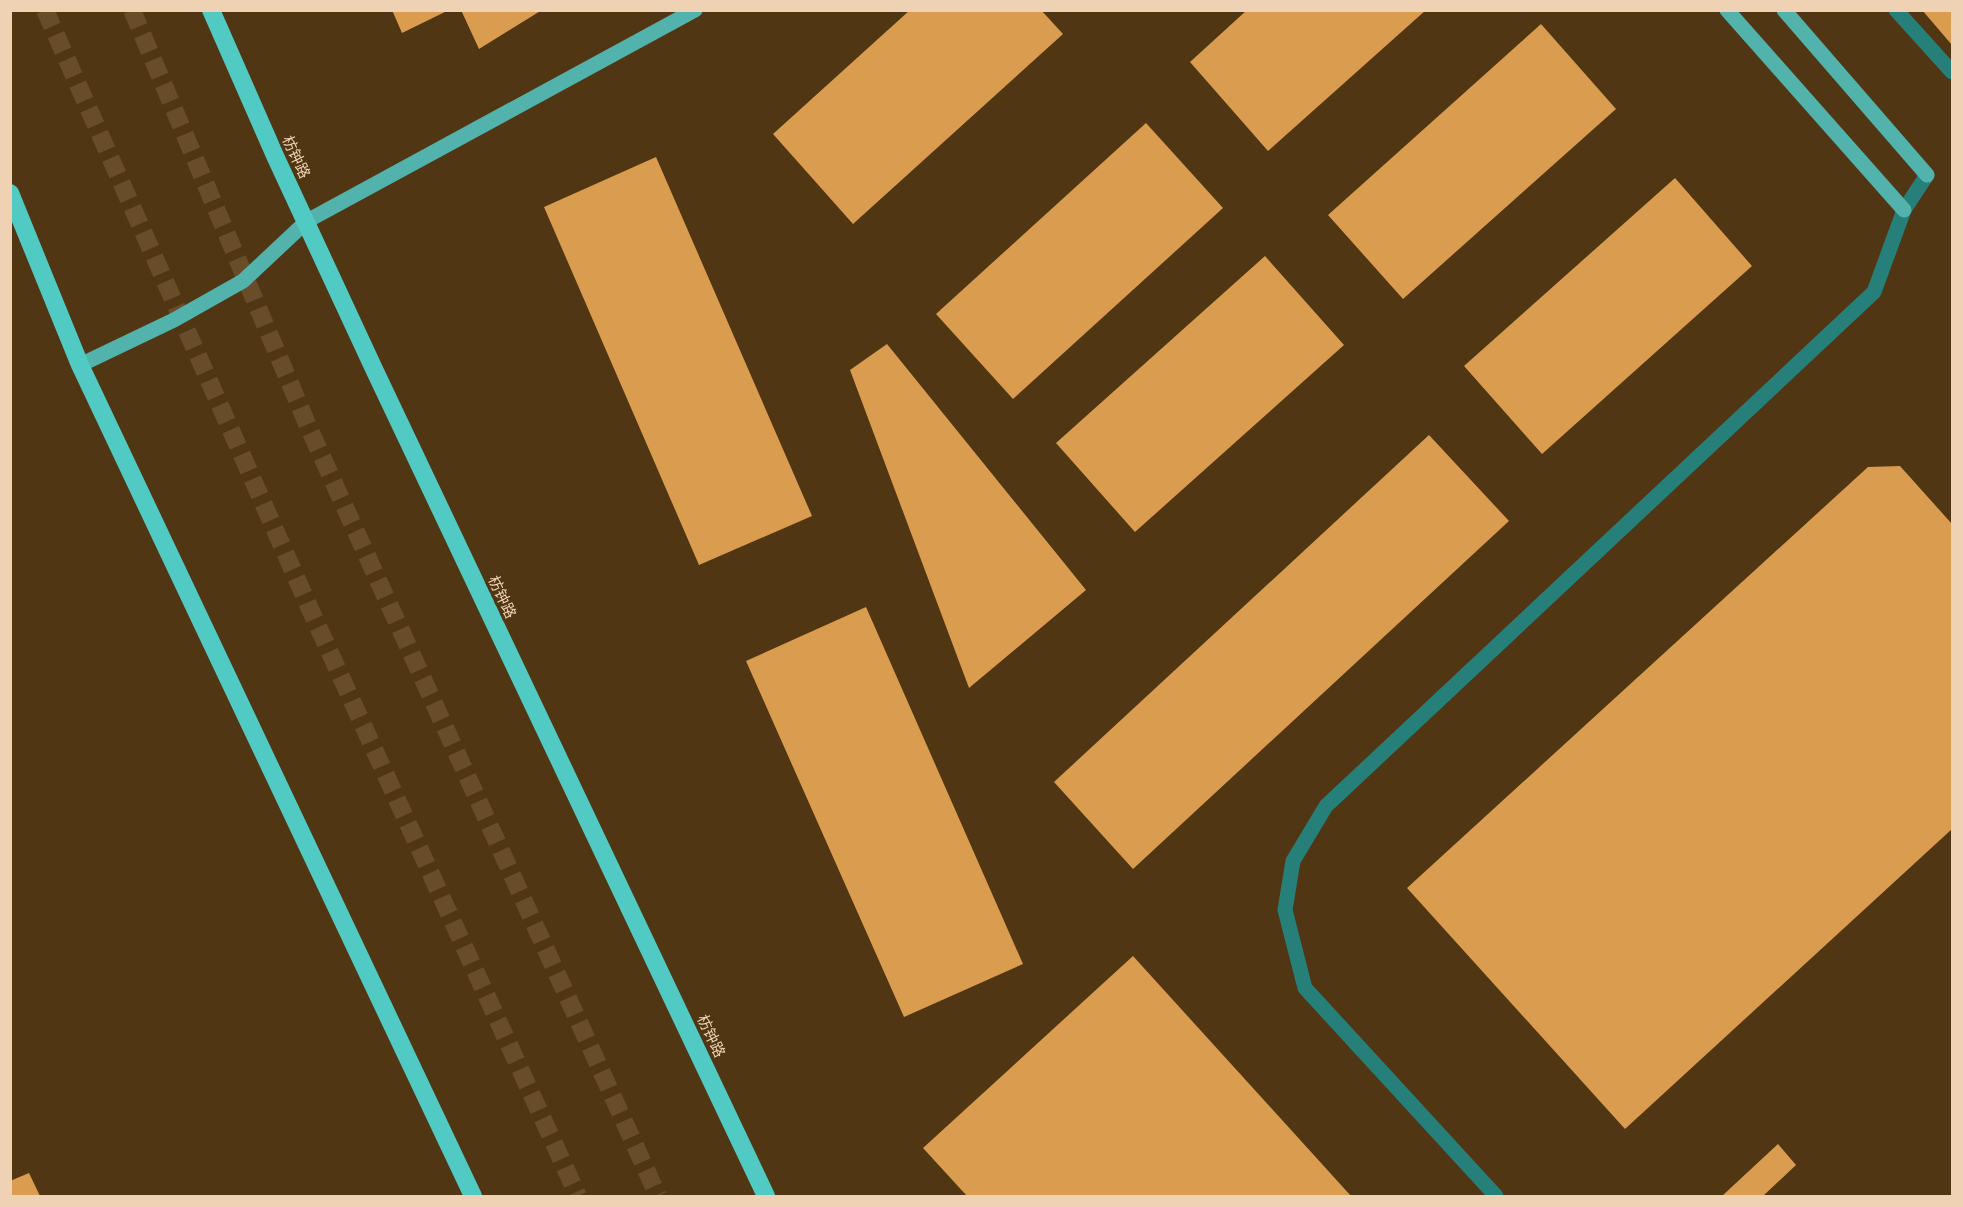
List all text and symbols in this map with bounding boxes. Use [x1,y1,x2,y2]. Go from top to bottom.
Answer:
street label: 枋钟路 [278,133,314,181]
street label: 枋钟路 [484,573,520,621]
street label: 枋钟路 [693,1012,729,1060]

